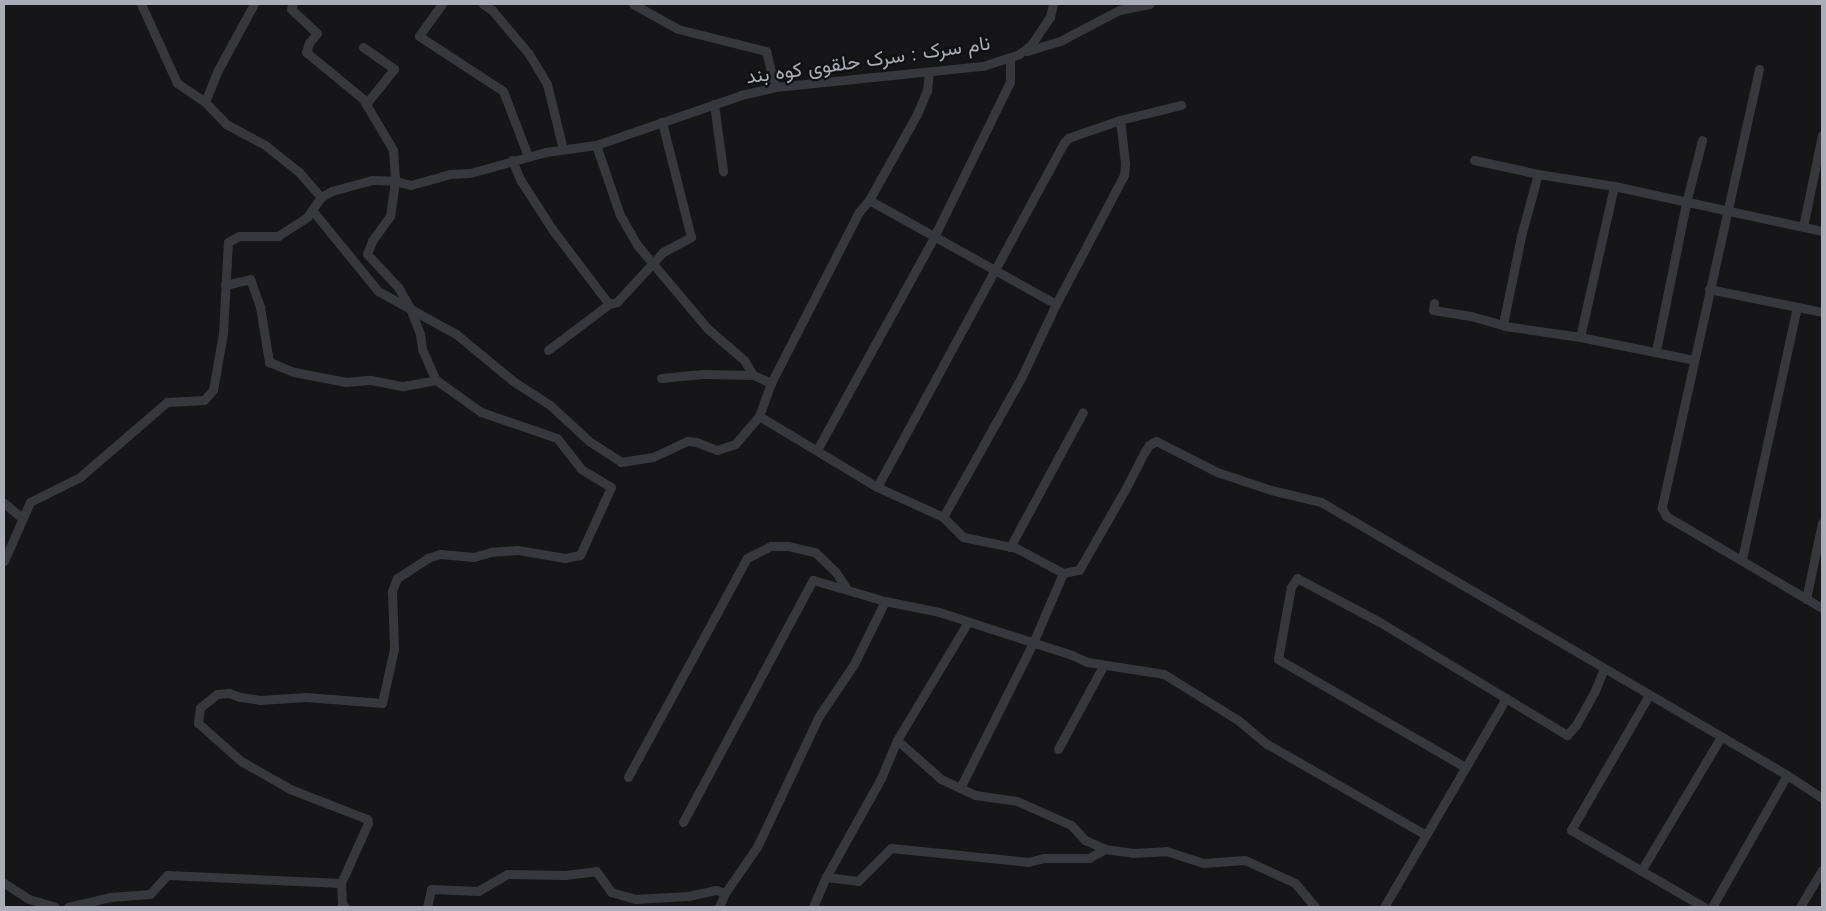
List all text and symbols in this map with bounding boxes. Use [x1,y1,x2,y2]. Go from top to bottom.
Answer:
street label: نام سرک : سرک حلقوی کوه بند [744,31,992,89]

